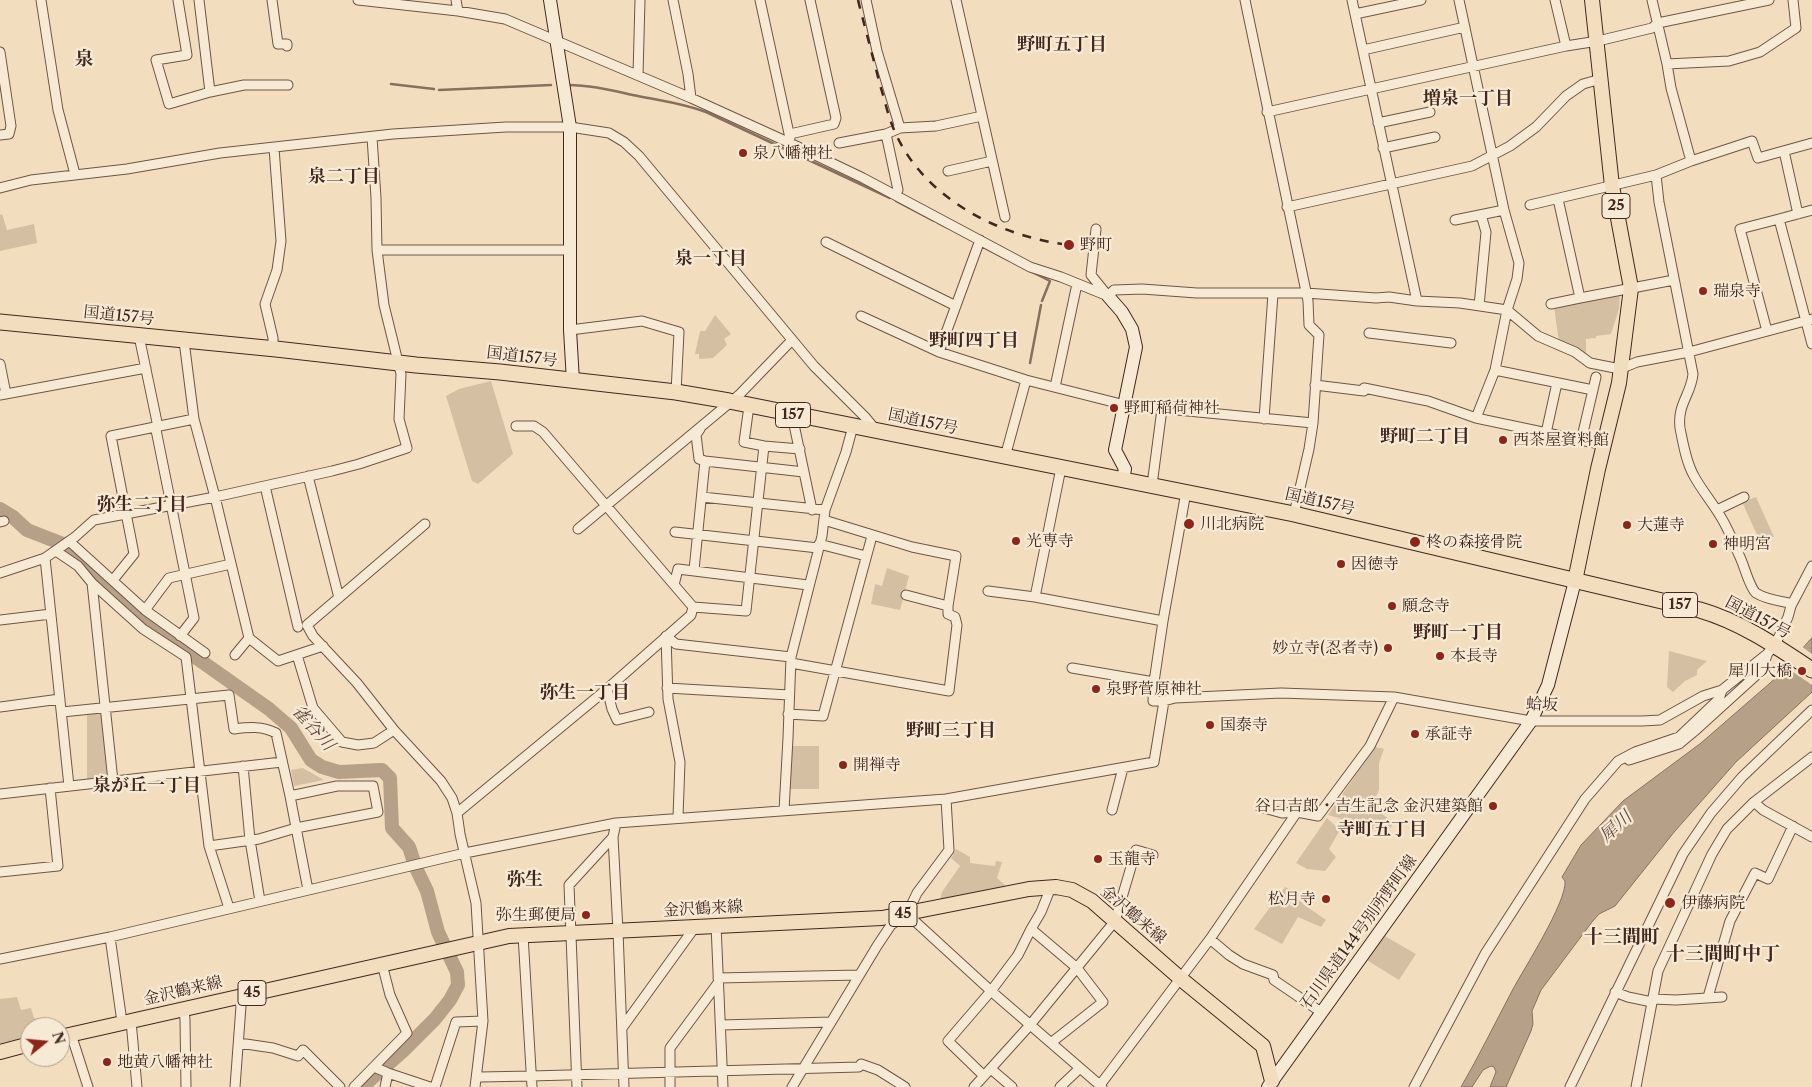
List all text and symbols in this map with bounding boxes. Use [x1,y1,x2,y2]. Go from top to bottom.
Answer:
district label: 野町五丁目 [1017,34,1107,56]
district label: 泉 [75,49,93,71]
district label: 増泉一丁目 [1423,88,1513,110]
place label: 泉八幡神社 [753,143,833,163]
marker: 泉八幡神社 [737,147,749,159]
district label: 泉二丁目 [308,166,380,188]
road number: 25 [1602,194,1630,218]
place label: 野町 [1080,235,1112,255]
marker: 野町 [1062,238,1076,252]
district label: 泉一丁目 [675,248,747,270]
place label: 瑞泉寺 [1713,281,1761,301]
marker: 瑞泉寺 [1697,285,1709,297]
street label: 国道157号 [83,303,155,329]
district label: 野町四丁目 [929,330,1019,352]
street label: 国道157号 [485,343,559,371]
place label: 野町稲荷神社 [1124,398,1220,418]
road number: 157 [776,402,810,428]
marker: 野町稲荷神社 [1108,402,1120,414]
street label: 国道157号 [886,405,960,439]
district label: 野町二丁目 [1380,426,1470,448]
place label: 西茶屋資料館 [1513,430,1609,450]
marker: 西茶屋資料館 [1497,434,1509,446]
street label: 国道157号 [1283,485,1357,519]
district label: 弥生二丁目 [97,494,187,516]
place label: 川北病院 [1200,514,1264,534]
place label: 大蓮寺 [1637,515,1685,535]
marker: 川北病院 [1182,517,1196,531]
marker: 大蓮寺 [1621,519,1633,531]
place label: 光専寺 [1026,531,1074,551]
place label: 柊の森接骨院 [1426,532,1522,552]
place label: 神明宮 [1723,534,1771,554]
marker: 光専寺 [1010,535,1022,547]
marker: 柊の森接骨院 [1408,535,1422,549]
marker: 神明宮 [1707,538,1719,550]
place label: 因徳寺 [1351,554,1399,574]
marker: 因徳寺 [1335,558,1347,570]
road number: 157 [1662,592,1698,618]
street label: 国道157号 [1722,593,1794,643]
place label: 願念寺 [1402,596,1450,616]
marker: 願念寺 [1386,600,1398,612]
district label: 野町一丁目 [1413,622,1503,644]
place label: 妙立寺(忍者寺) [1272,638,1378,658]
marker: 妙立寺(忍者寺) [1382,642,1394,654]
place label: 本長寺 [1450,646,1498,666]
marker: 本長寺 [1434,650,1446,662]
place label: 犀川大橋 [1728,661,1792,681]
marker: 犀川大橋 [1796,665,1808,677]
place label: 泉野菅原神社 [1106,679,1202,699]
district label: 弥生一丁目 [540,682,630,704]
marker: 泉野菅原神社 [1090,683,1102,695]
street label: 蛤坂 [1526,695,1558,715]
water label: 雀谷川 [287,701,339,755]
place label: 国泰寺 [1220,715,1268,735]
marker: 国泰寺 [1204,719,1216,731]
district label: 野町三丁目 [906,720,996,742]
place label: 承証寺 [1425,724,1473,744]
marker: 承証寺 [1409,728,1421,740]
place label: 開禅寺 [853,755,901,775]
marker: 開禅寺 [837,759,849,771]
district label: 泉が丘一丁目 [93,775,201,797]
place label: 谷口吉郎・吉生記念 金沢建築館 [1255,796,1483,816]
marker: 谷口吉郎・吉生記念 金沢建築館 [1487,800,1499,812]
water label: 犀川 [1595,807,1637,847]
district label: 寺町五丁目 [1337,819,1427,841]
place label: 玉龍寺 [1108,849,1156,869]
street label: 石川県道144号別所野町線 [1297,851,1421,1013]
marker: 玉龍寺 [1092,853,1104,865]
district label: 弥生 [507,869,543,891]
street label: 金沢鶴来線 [1096,882,1170,948]
place label: 松月寺 [1268,889,1316,909]
marker: 松月寺 [1320,893,1332,905]
place label: 伊藤病院 [1681,893,1745,913]
marker: 伊藤病院 [1663,896,1677,910]
street label: 金沢鶴来線 [663,897,743,921]
road number: 45 [889,902,917,926]
place label: 弥生郵便局 [496,905,576,925]
marker: 弥生郵便局 [580,909,592,921]
district label: 十三間町 [1584,927,1660,949]
district label: 十三間町中丁 [1666,944,1780,966]
street label: 金沢鶴来線 [142,973,224,1009]
road number: 45 [238,980,266,1006]
north arrow [20,1017,70,1067]
text: N [48,1029,69,1046]
place label: 地黄八幡神社 [117,1052,213,1072]
marker: 地黄八幡神社 [101,1056,113,1068]

